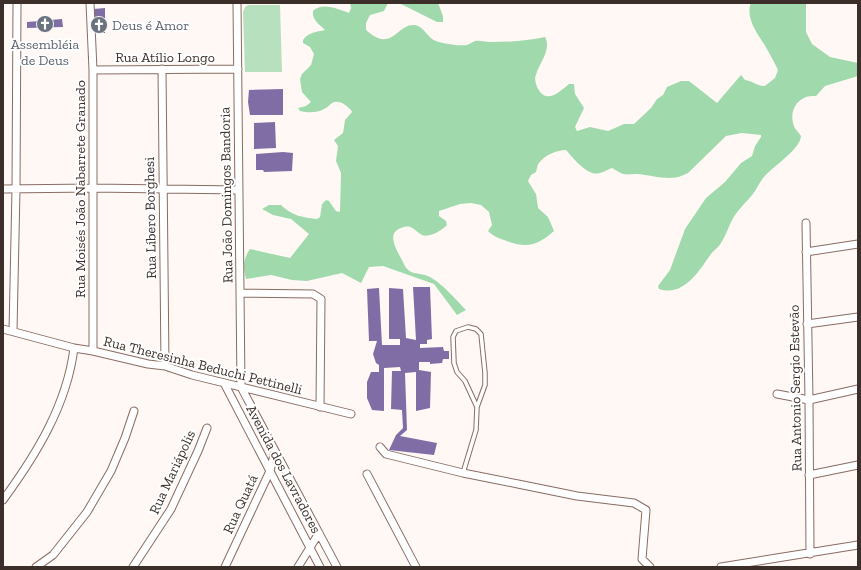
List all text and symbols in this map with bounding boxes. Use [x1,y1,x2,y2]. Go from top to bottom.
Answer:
church icon: Assembléia de Deus [35,14,55,34]
church icon: Deus é Amor [89,15,109,35]
place label: Deus é Amor [112,17,189,34]
place label: Assembléia de Deus [11,36,79,69]
street label: Rua Atílio Longo [115,49,215,66]
street label: Rua Moisés João Nabarrete Granado [72,80,89,298]
street label: Rua João Domingos Bandoria [216,106,237,283]
street label: Rua Líbero Borghesi [141,157,160,279]
street label: Rua Antonio Sergio Estevão [786,305,805,471]
street label: Rua Theresinha Beduchi Pettinelli [102,333,304,398]
street label: Avenida dos Lavradores [242,402,325,536]
street label: Rua Mariápolis [146,428,199,517]
street label: Rua Quatá [219,472,262,536]

